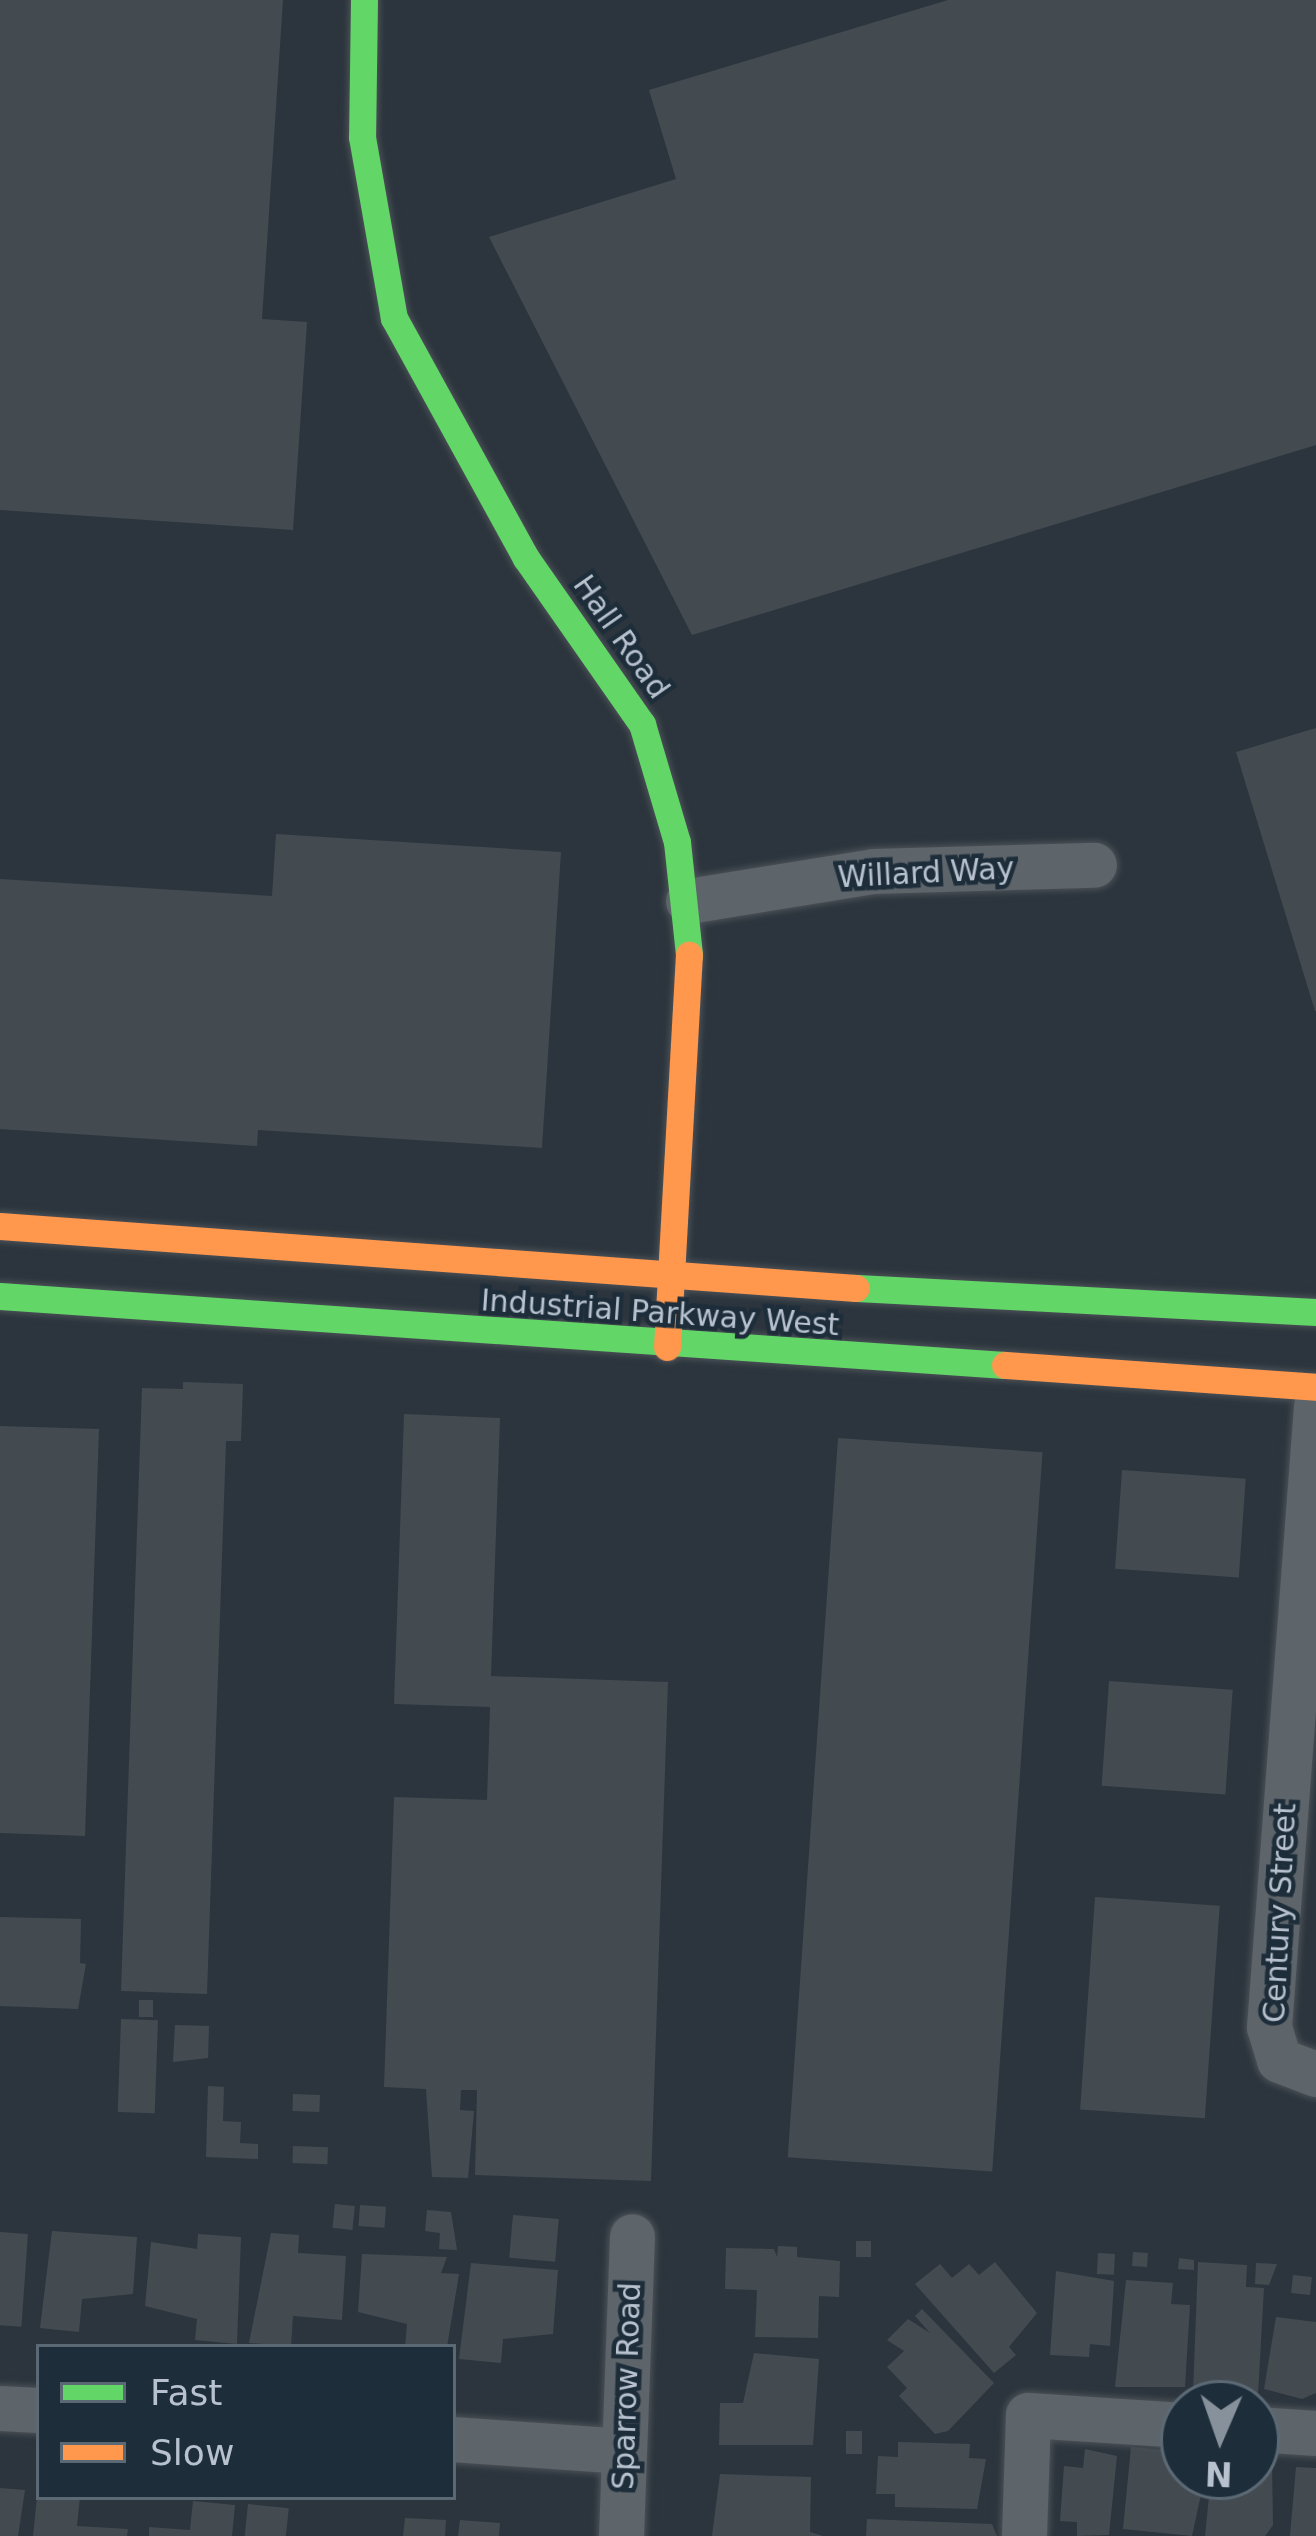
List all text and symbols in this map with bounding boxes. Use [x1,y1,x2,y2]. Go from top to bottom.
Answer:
street label: Hall Road [565,568,677,706]
street label: Willard Way [837,850,1015,896]
street label: Industrial Parkway West [480,1283,840,1343]
street label: Century Street [1256,1802,1304,2024]
street label: Sparrow Road [605,2282,649,2490]
legend [36,2344,456,2500]
text: Fast [150,2372,222,2413]
north arrow [1160,2380,1280,2500]
text: Slow [150,2432,234,2473]
text: N [1204,2454,1233,2493]

